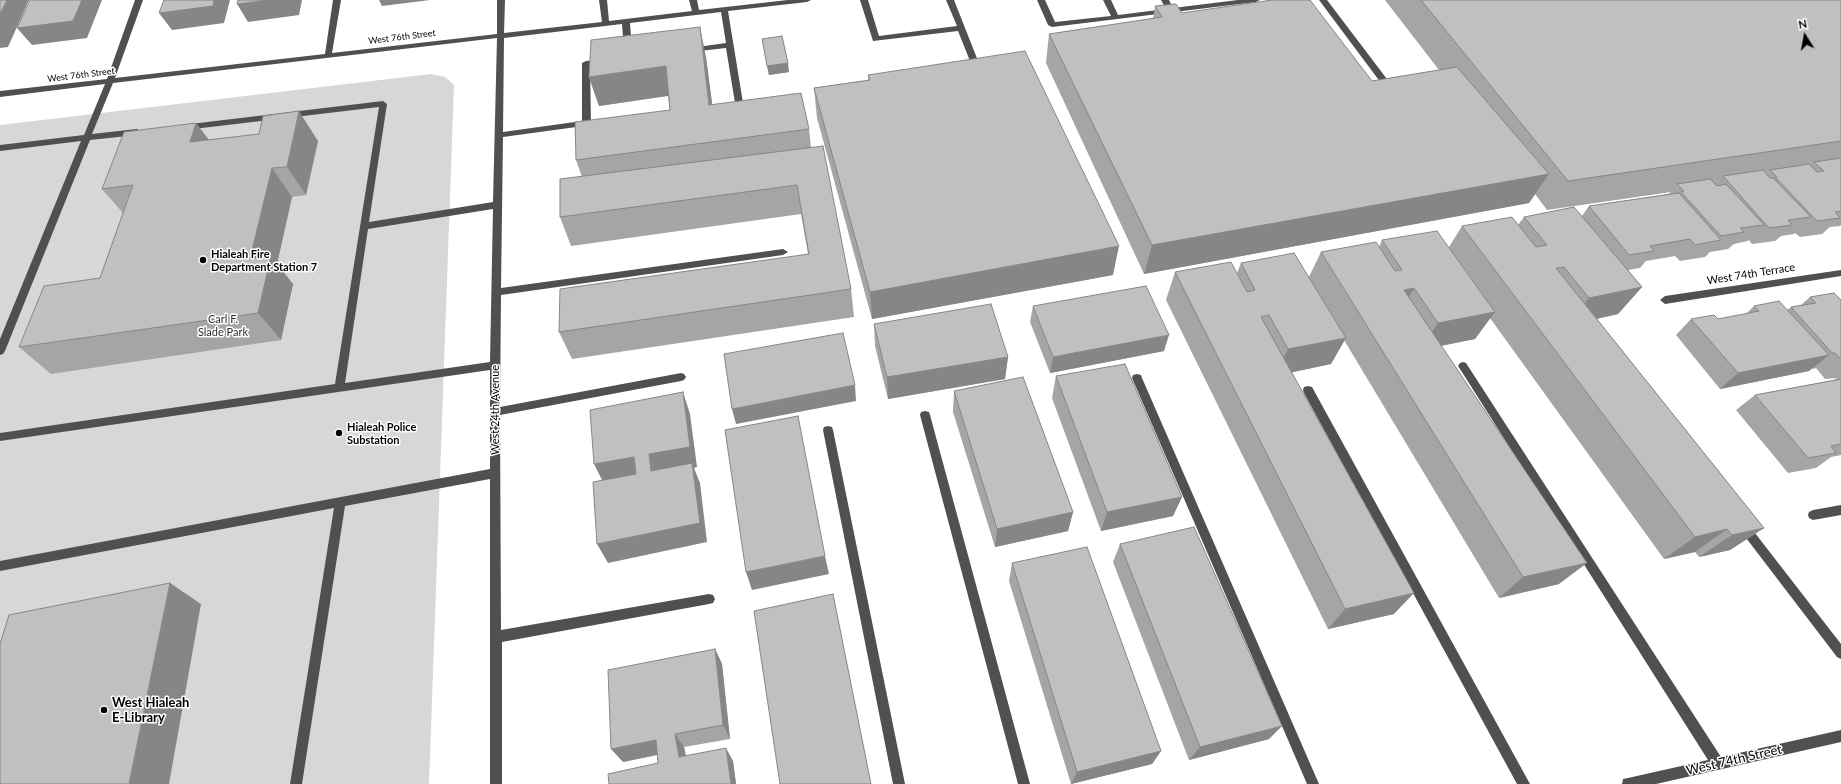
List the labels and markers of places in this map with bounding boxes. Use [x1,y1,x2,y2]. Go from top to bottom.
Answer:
place label: Hialeah Fire Department Station 7 [211,247,317,273]
marker: Hialeah Fire Department Station 7 [198,255,208,265]
place label: Hialeah Police Substation [347,420,416,446]
marker: Hialeah Police Substation [334,428,344,438]
place label: West Hialeah E-Library [112,695,189,726]
marker: West Hialeah E-Library [99,705,109,715]

